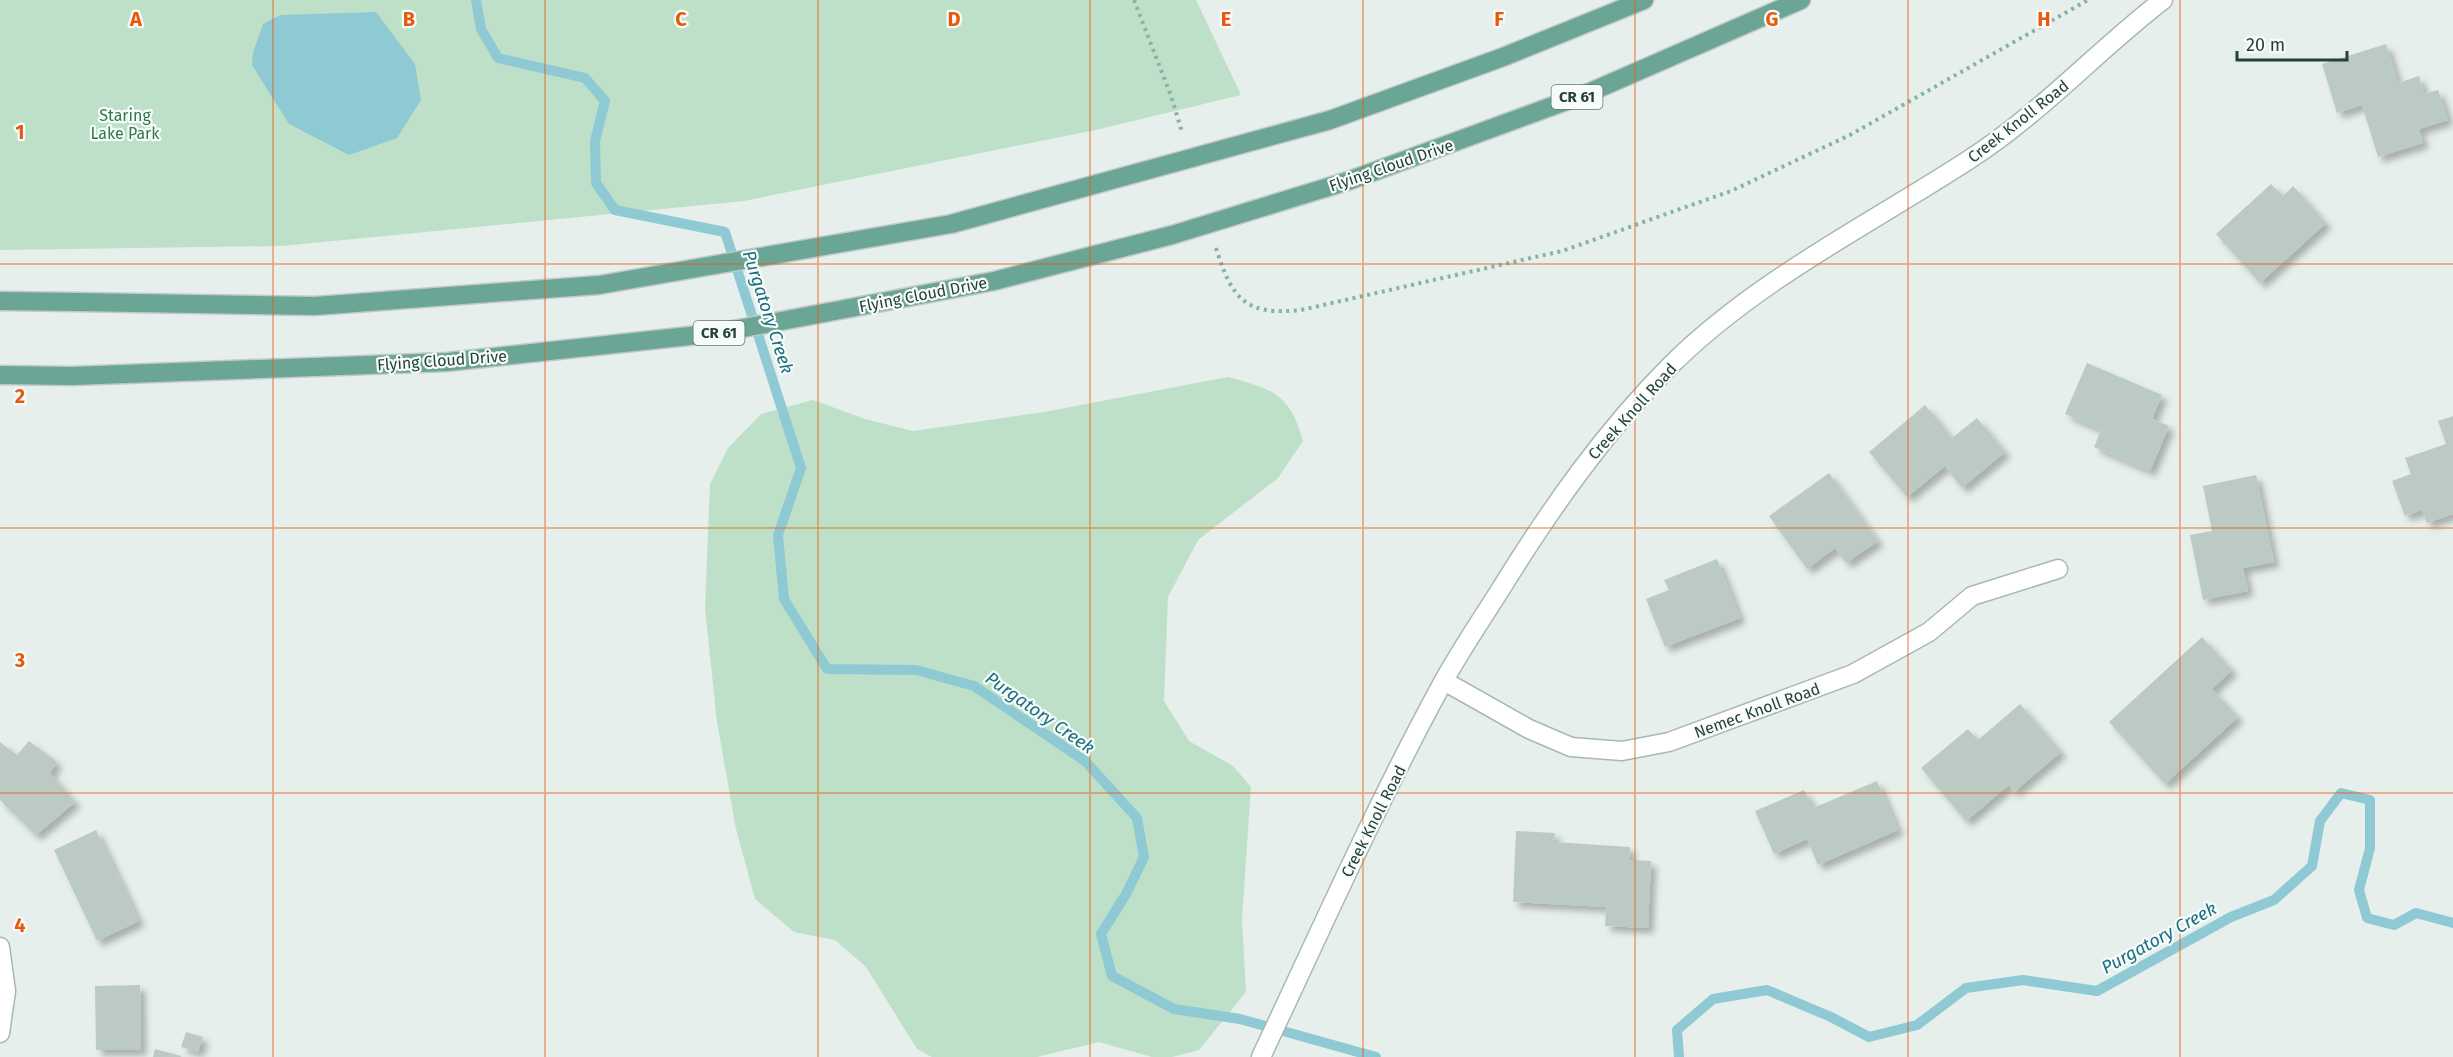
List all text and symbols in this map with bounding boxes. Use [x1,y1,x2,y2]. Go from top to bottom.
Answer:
text: A [129,7,143,31]
text: B [403,7,415,31]
text: C [675,7,687,31]
text: D [947,7,961,31]
text: E [1221,7,1231,31]
text: F [1494,7,1504,31]
text: G [1766,7,1778,31]
text: H [2037,7,2051,31]
scale bar [2237,24,2346,62]
text: 20 m [2246,34,2285,56]
street label: Creek Knoll Road [1964,76,2073,167]
road number: CR 61 [1552,85,1602,109]
park label: Staring Lake Park [90,106,160,143]
text: 1 [15,120,25,144]
street label: Flying Cloud Drive [1327,135,1456,196]
water label: Purgatory Creek [738,248,798,377]
street label: Flying Cloud Drive [858,273,989,316]
road number: CR 61 [694,321,744,345]
street label: Flying Cloud Drive [377,346,508,375]
street label: Creek Knoll Road [1584,359,1681,463]
text: 2 [15,384,25,408]
text: 3 [14,648,25,672]
water label: Purgatory Creek [981,667,1099,759]
street label: Nemec Knoll Road [1692,679,1823,742]
street label: Creek Knoll Road [1337,762,1410,880]
water label: Purgatory Creek [2098,897,2221,979]
text: 4 [14,913,26,937]

